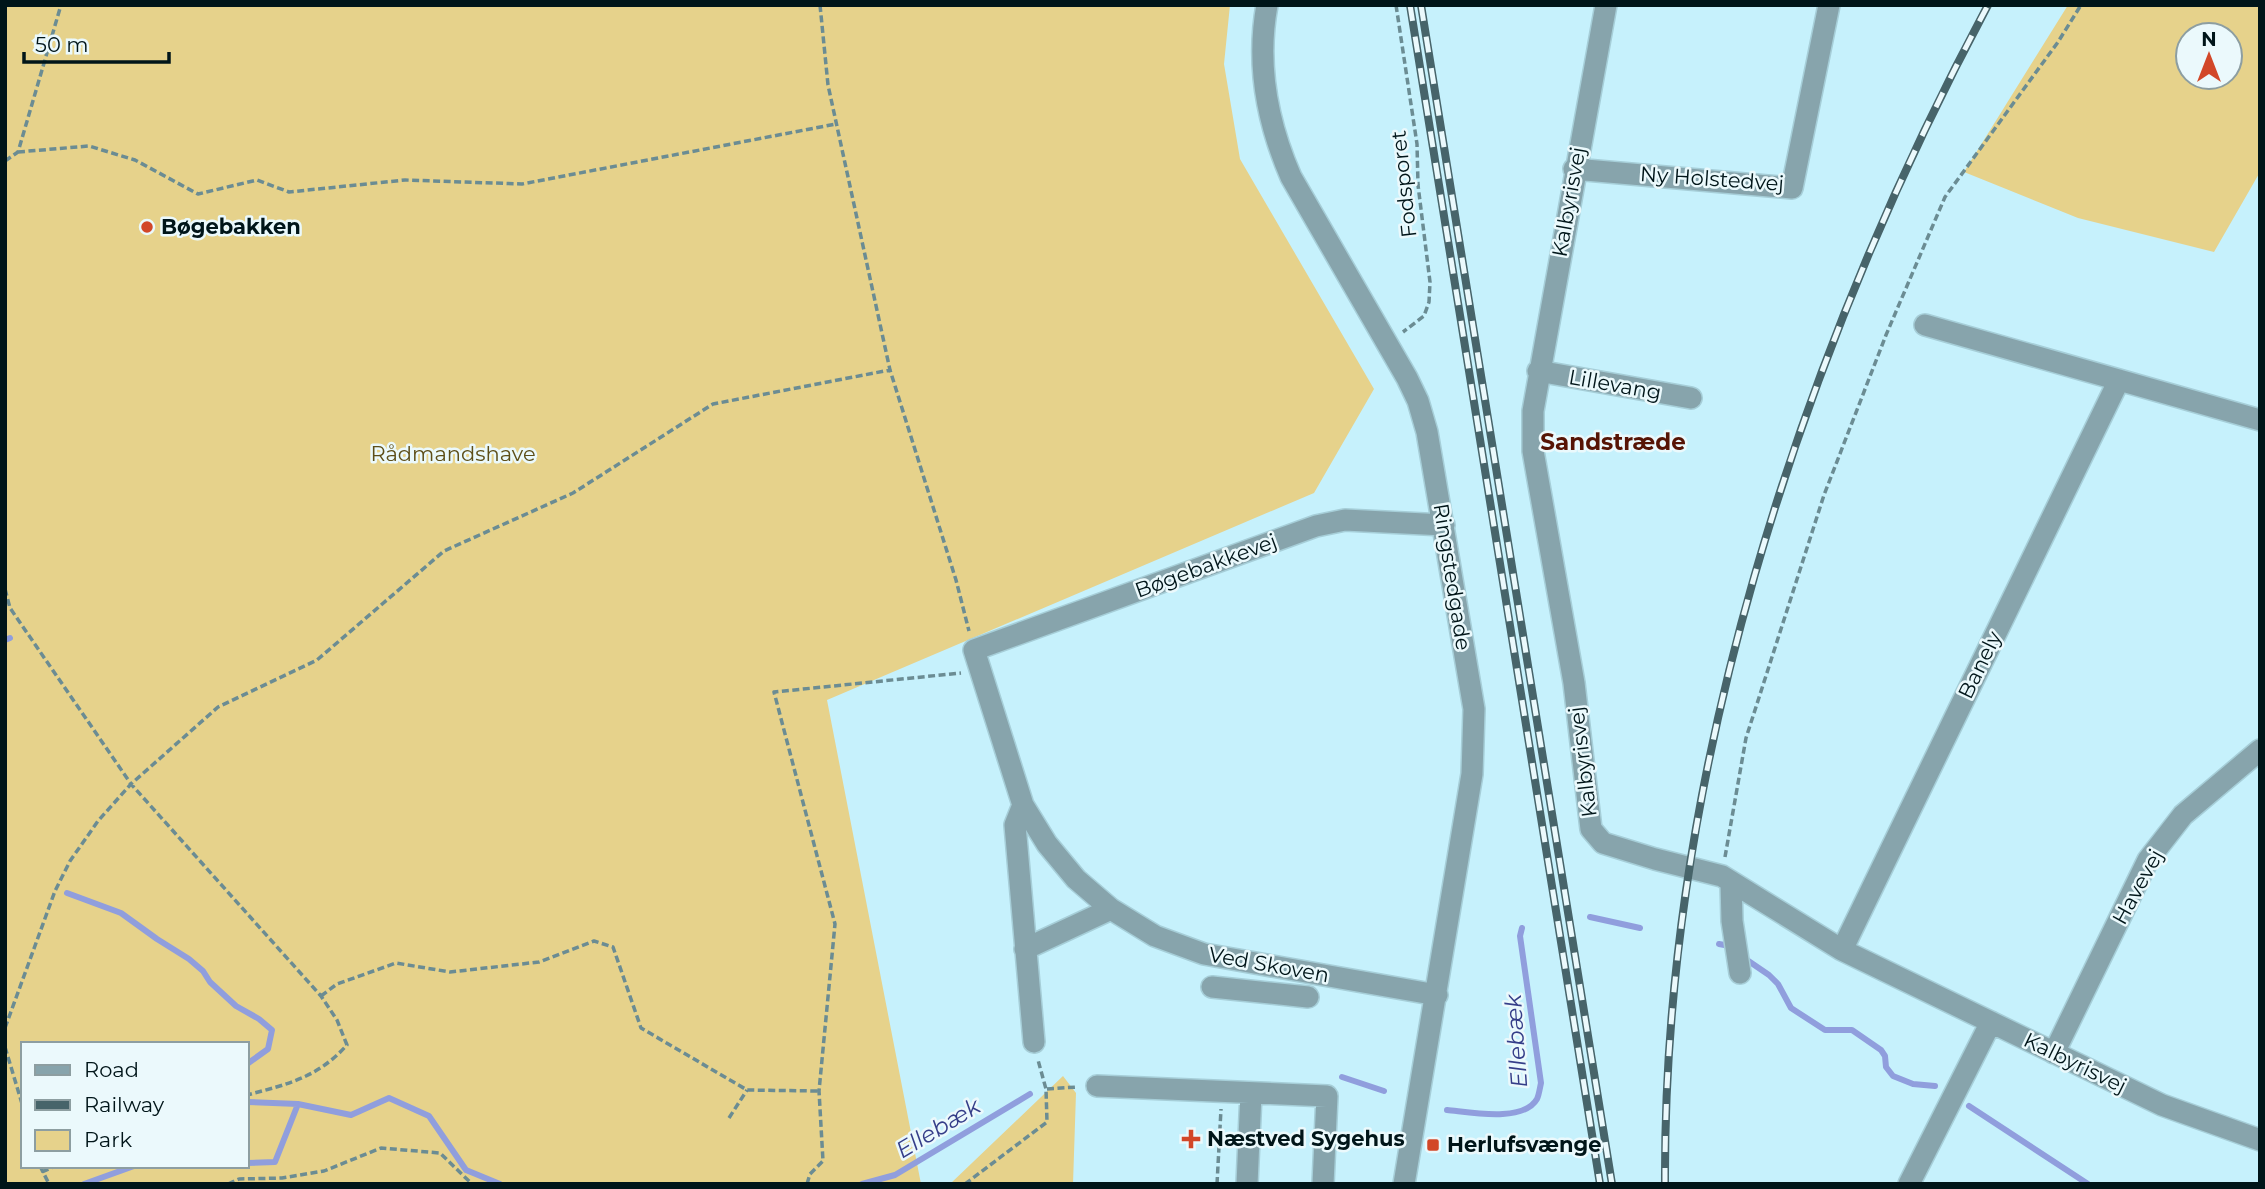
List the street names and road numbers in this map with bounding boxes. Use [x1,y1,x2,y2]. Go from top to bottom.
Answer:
street label: Fodsporet [1385,129,1422,239]
street label: Kalbyrisvej [1547,145,1590,259]
street label: Ny Holstedvej [1639,161,1785,196]
street label: Lillevang [1567,364,1663,405]
street label: Ringstedgade [1429,502,1476,652]
street label: Bøgebakkevej [1131,528,1280,603]
street label: Banely [1953,626,2007,703]
street label: Kalbyrisvej [1563,705,1602,819]
street label: Havevej [2107,845,2168,929]
street label: Ved Skoven [1207,942,1331,987]
street label: Kalbyrisvej [2020,1027,2131,1098]

